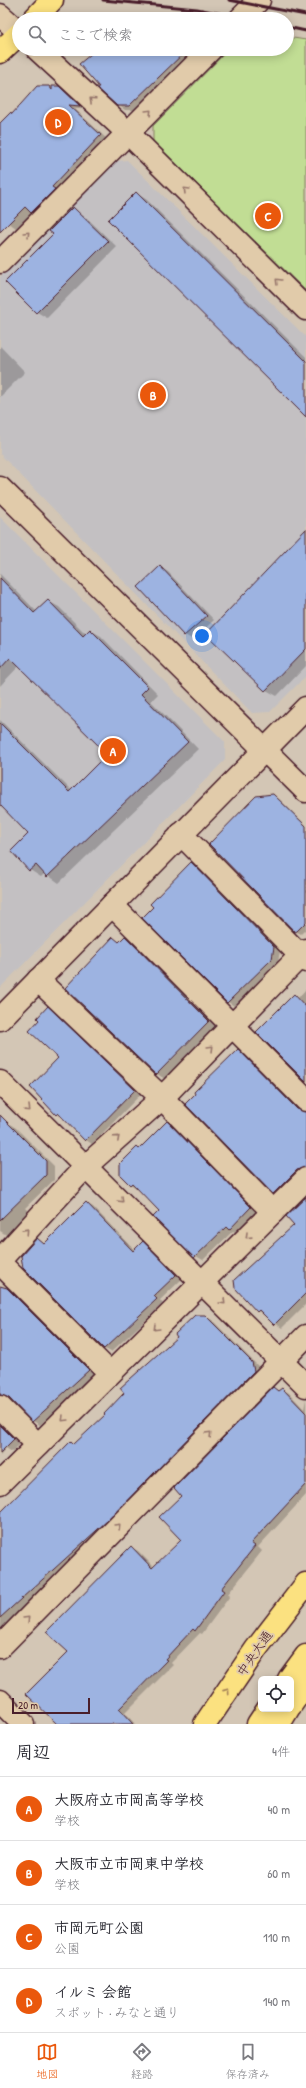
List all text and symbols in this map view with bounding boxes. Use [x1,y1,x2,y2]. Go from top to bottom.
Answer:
search box [12,12,294,56]
icon: search [26,23,48,45]
text: ここで検索 [58,24,133,45]
one-way arrow [89,97,97,105]
pin: D [45,107,71,137]
one-way arrow [144,109,152,117]
one-way arrow [183,187,191,195]
pin: C [255,201,281,231]
one-way arrow [23,231,30,239]
one-way arrow [275,279,283,286]
pin: B [140,380,166,410]
your location [192,626,212,646]
pin: A [100,736,126,766]
one-way arrow [206,1045,214,1053]
one-way arrow [23,1104,31,1112]
one-way arrow [112,1135,120,1143]
one-way arrow [116,1195,124,1203]
one-way arrow [22,1228,29,1236]
one-way arrow [245,1231,253,1239]
one-way arrow [218,1297,226,1305]
one-way arrow [153,1323,161,1331]
one-way arrow [61,1415,69,1422]
one-way arrow [205,1431,212,1439]
one-way arrow [113,1523,121,1531]
one-way arrow [22,1616,30,1624]
street label: 中央大通 [232,1627,276,1679]
map controls [258,1676,294,1712]
button: locate [258,1676,294,1712]
one-way arrow [222,1689,229,1696]
scale bar [12,1696,90,1715]
text: 20 m [18,1698,38,1712]
text: 周辺 [16,1740,50,1763]
text: 4件 [272,1742,290,1760]
text: 大阪府立市岡高等学校 [54,1789,204,1810]
text: A [26,1800,32,1818]
text: 40 m [267,1800,290,1818]
text: 学校 [54,1811,80,1829]
text: 大阪市立市岡東中学校 [54,1853,204,1874]
text: B [26,1864,32,1882]
text: 60 m [267,1864,290,1882]
text: 学校 [54,1875,80,1893]
text: 市岡元町公園 [54,1917,144,1938]
text: C [25,1928,33,1946]
text: 110 m [263,1928,290,1946]
text: 公園 [54,1939,80,1957]
text: イルミ 会館 [54,1981,132,2002]
text: D [26,1992,32,2010]
text: 140 m [263,1992,290,2010]
text: スポット · みなと通り [54,2003,180,2021]
tab: 地図 [36,2041,58,2081]
tab: 経路 [131,2041,153,2081]
tab: 保存済み [226,2041,270,2081]

